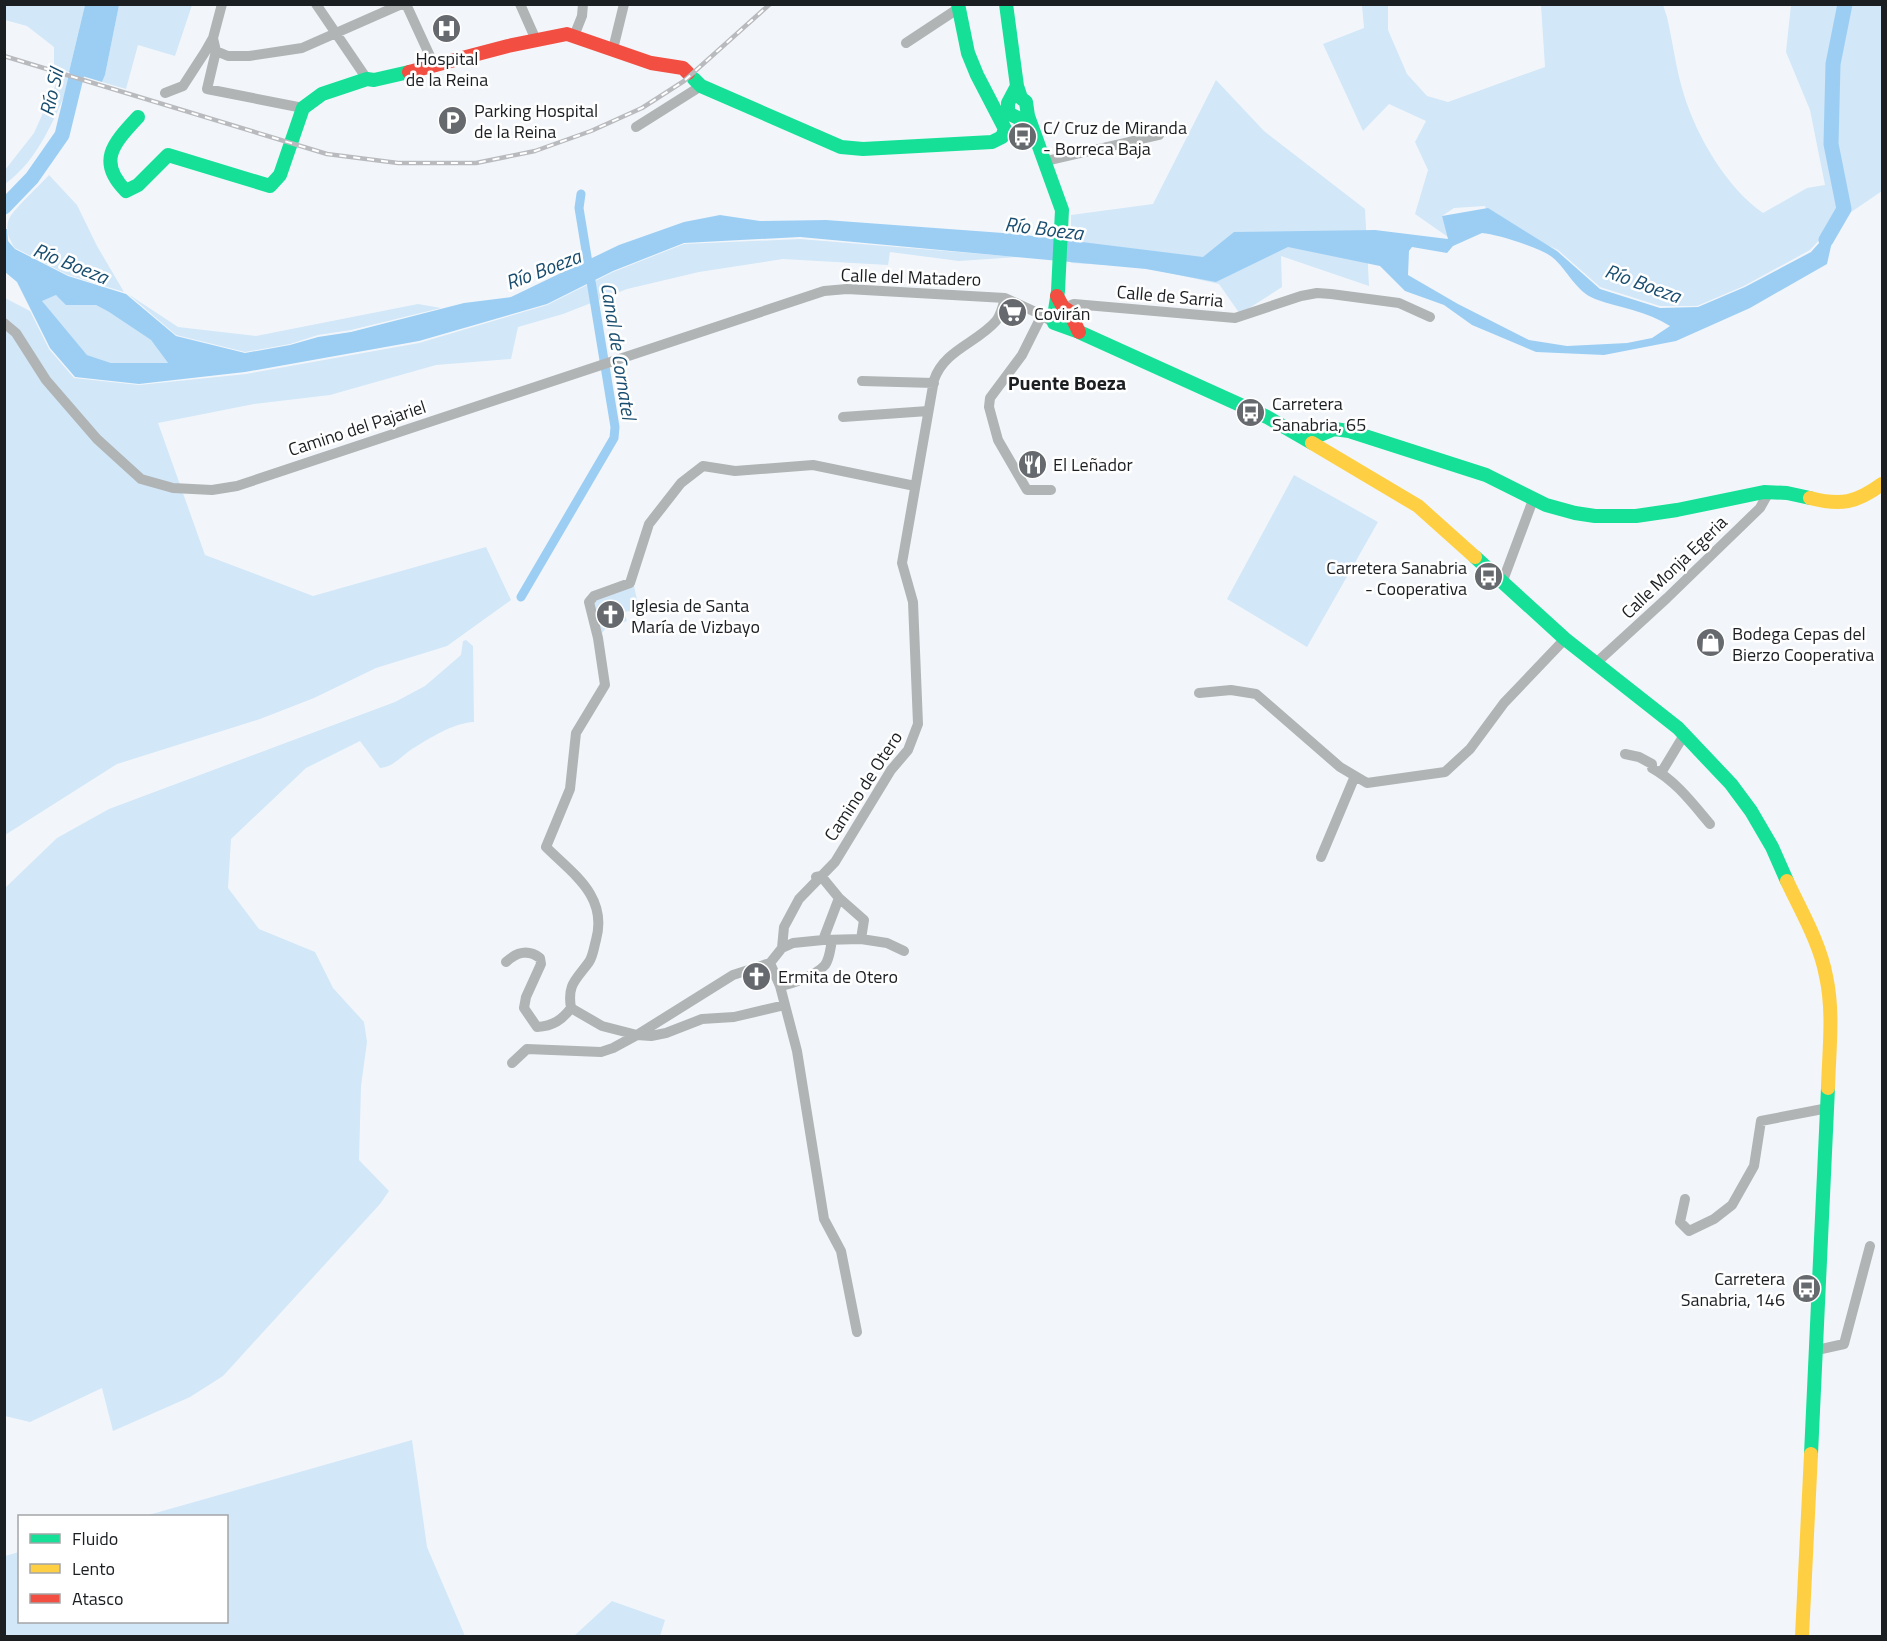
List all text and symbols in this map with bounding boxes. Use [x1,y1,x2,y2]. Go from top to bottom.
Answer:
hospital icon: Hospital de la Reina [431,13,463,45]
place label: Hospital de la Reina [406,45,488,93]
water label: Río Sil [30,62,72,119]
place label: Parking Hospital de la Reina [474,97,598,145]
parking icon: Parking Hospital de la Reina [437,104,469,136]
place label: C/ Cruz de Miranda - Borreca Baja [1043,114,1187,162]
bus stop icon: C/ Cruz de Miranda - Borreca Baja [1006,121,1038,153]
water label: Río Boeza [1003,208,1086,248]
water label: Río Boeza [29,234,114,292]
water label: Río Boeza [501,240,586,298]
water label: Río Boeza [1601,255,1686,311]
street label: Calle del Matadero [840,261,982,293]
street label: Calle de Sarria [1116,278,1224,314]
water label: Canal de Cornatel [593,280,646,424]
supermarket icon: Covirán [997,297,1029,329]
place label: Covirán [1034,300,1090,327]
district label: Puente Boeza [1008,367,1126,398]
place label: Carretera Sanabria, 65 [1272,390,1366,438]
street label: Camino del Pajariel [285,393,429,463]
bus stop icon: Carretera Sanabria, 65 [1235,397,1267,429]
restaurant icon: El Leñador [1016,448,1048,480]
place label: El Leñador [1053,451,1133,478]
street label: Calle Monja Egeria [1615,509,1733,625]
place label: Carretera Sanabria - Cooperativa [1326,554,1467,602]
bus stop icon: Carretera Sanabria - Cooperativa [1472,561,1504,593]
place label: Iglesia de Santa María de Vizbayo [631,592,760,640]
church icon: Iglesia de Santa María de Vizbayo [594,599,626,631]
place label: Bodega Cepas del Bierzo Cooperativa [1732,620,1874,668]
shop icon: Bodega Cepas del Bierzo Cooperativa [1695,627,1727,659]
street label: Camino de Otero [817,726,909,846]
church icon: Ermita de Otero [741,960,773,992]
place label: Ermita de Otero [778,963,898,990]
place label: Carretera Sanabria, 146 [1681,1265,1785,1313]
bus stop icon: Carretera Sanabria, 146 [1790,1272,1822,1304]
legend [18,1515,228,1623]
text: Fluido [72,1525,118,1552]
text: Lento [72,1555,115,1582]
text: Atasco [72,1585,123,1612]

